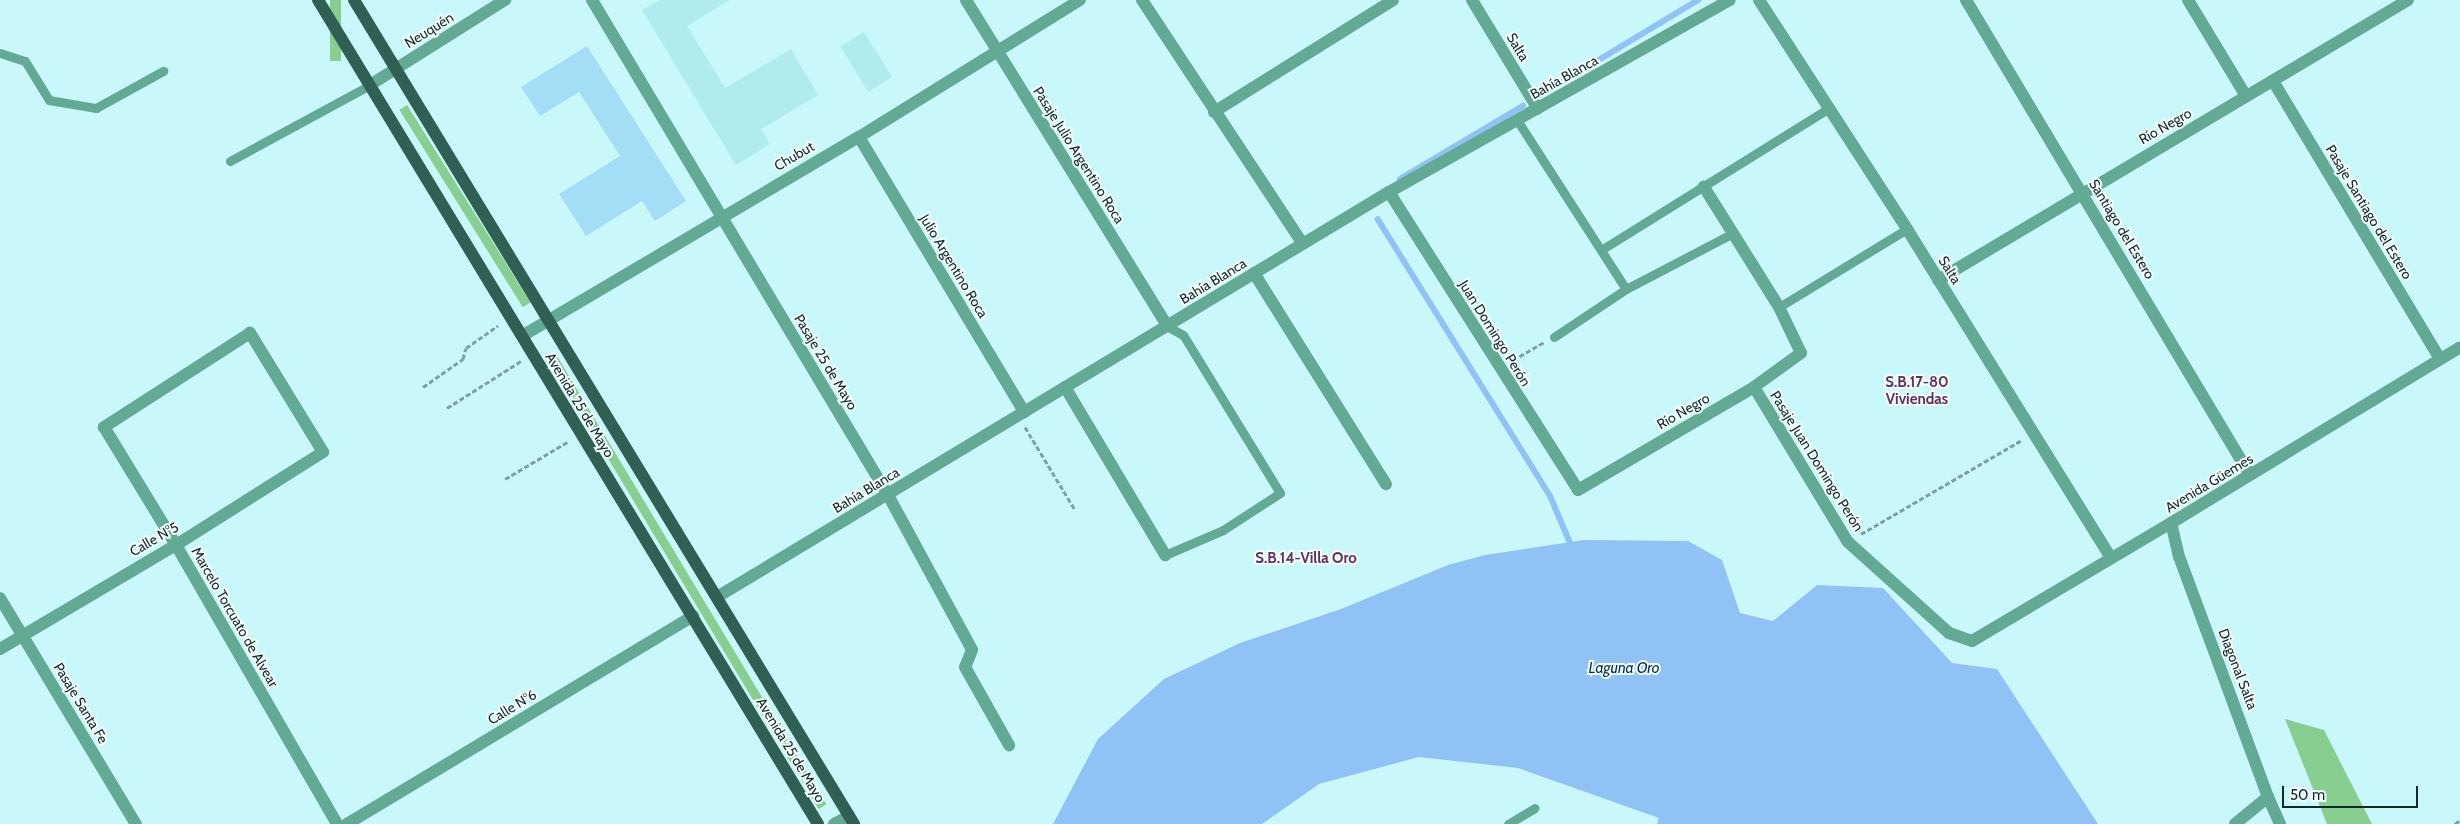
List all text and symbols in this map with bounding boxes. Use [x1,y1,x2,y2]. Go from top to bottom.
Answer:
street label: Neuquén [402,8,456,52]
street label: Salta [1503,30,1533,64]
street label: Bahía Blanca [1527,52,1601,102]
street label: Pasaje Julio Argentino Roca [1030,83,1128,227]
street label: Río Negro [2136,104,2194,148]
street label: Chubut [771,138,817,174]
street label: Pasaje Santiago del Estero [2322,142,2416,282]
street label: Santiago del Estero [2086,176,2158,282]
street label: Julio Argentino Roca [916,211,992,321]
street label: Salta [1935,253,1965,287]
street label: Bahía Blanca [1177,255,1249,307]
street label: Juan Domingo Perón [1456,277,1534,389]
street label: Pasaje 25 de Mayo [791,311,861,413]
street label: Avenida 25 de Mayo [542,350,618,460]
district label: S.B.17-80 Viviendas [1885,373,1949,408]
street label: Pasaje Juan Domingo Perón [1767,388,1867,534]
street label: Río Negro [1654,389,1712,433]
street label: Avenida Güemes [2162,450,2256,516]
street label: Bahía Blanca [830,464,902,516]
street label: Calle N°5 [127,518,181,560]
street label: Marcelo Torcuato de Alvear [188,544,282,690]
district label: S.B.14-Villa Oro [1255,550,1357,568]
street label: Diagonal Salta [2215,626,2261,712]
street label: Pasaje Santa Fe [50,659,112,747]
water label: Laguna Oro [1588,660,1660,678]
street label: Calle N°6 [485,686,539,728]
street label: Avenida 25 de Mayo [753,695,829,805]
scale bar [2285,776,2421,808]
text: 50 m [2290,786,2325,804]

